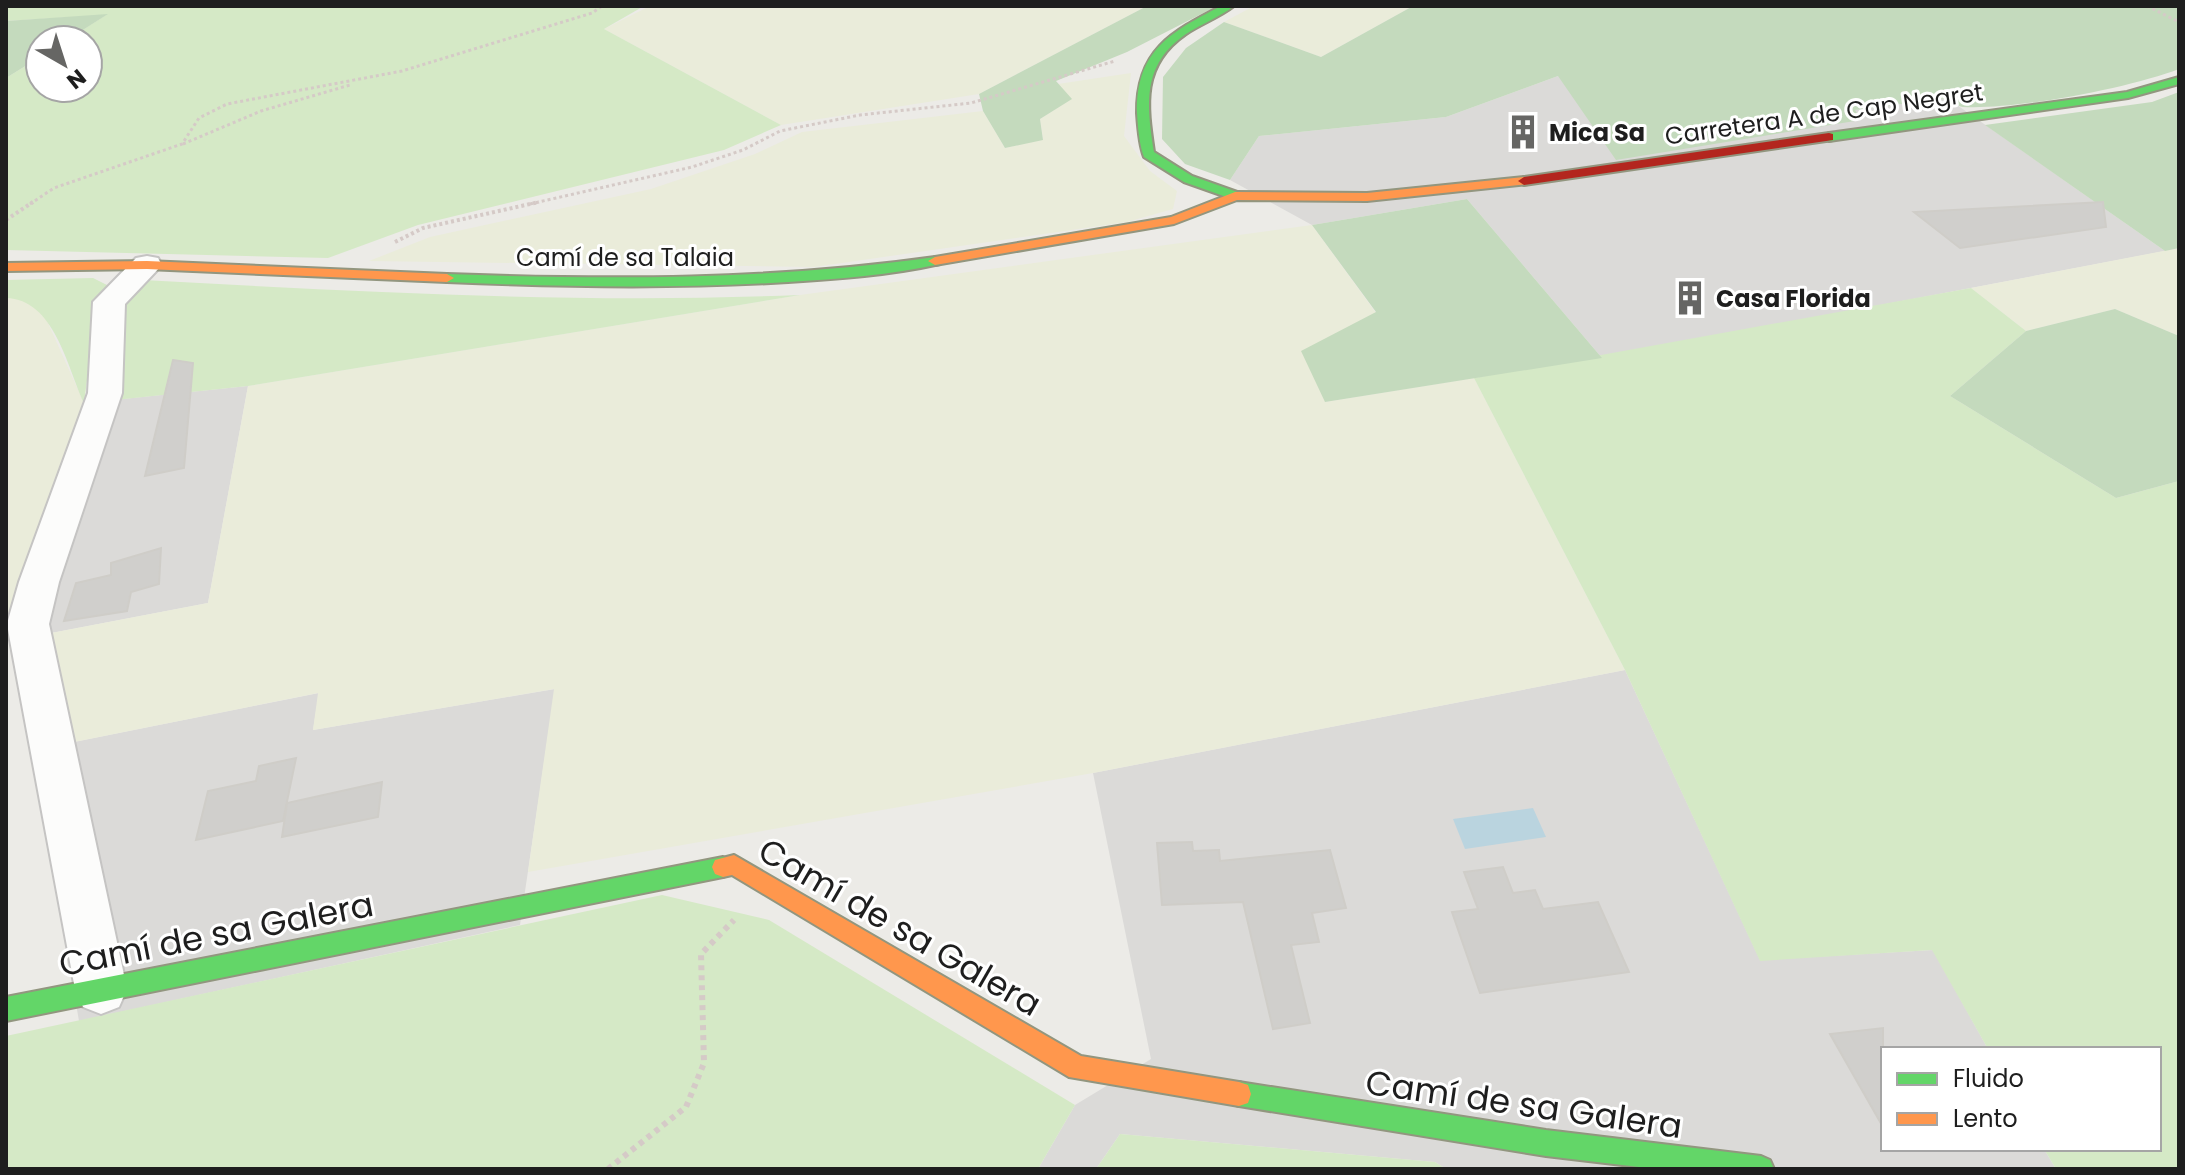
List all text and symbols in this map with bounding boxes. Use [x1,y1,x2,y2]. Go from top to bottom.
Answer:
north arrow [24,24,104,104]
text: N [60,62,92,96]
street label: Carretera A de Cap Negret [1663,75,1985,153]
building icon: Mica Sa [1504,113,1542,151]
place label: Mica Sa [1549,116,1645,149]
street label: Camí de sa Talaia [516,241,734,274]
building icon: Casa Florida [1671,279,1709,317]
place label: Casa Florida [1716,282,1871,315]
street label: Camí de sa Galera [750,826,1050,1028]
street label: Camí de sa Galera [55,880,377,988]
legend [1881,1047,2161,1151]
street label: Camí de sa Galera [1363,1058,1685,1150]
text: Fluido [1953,1062,2024,1095]
text: Lento [1953,1102,2018,1135]

